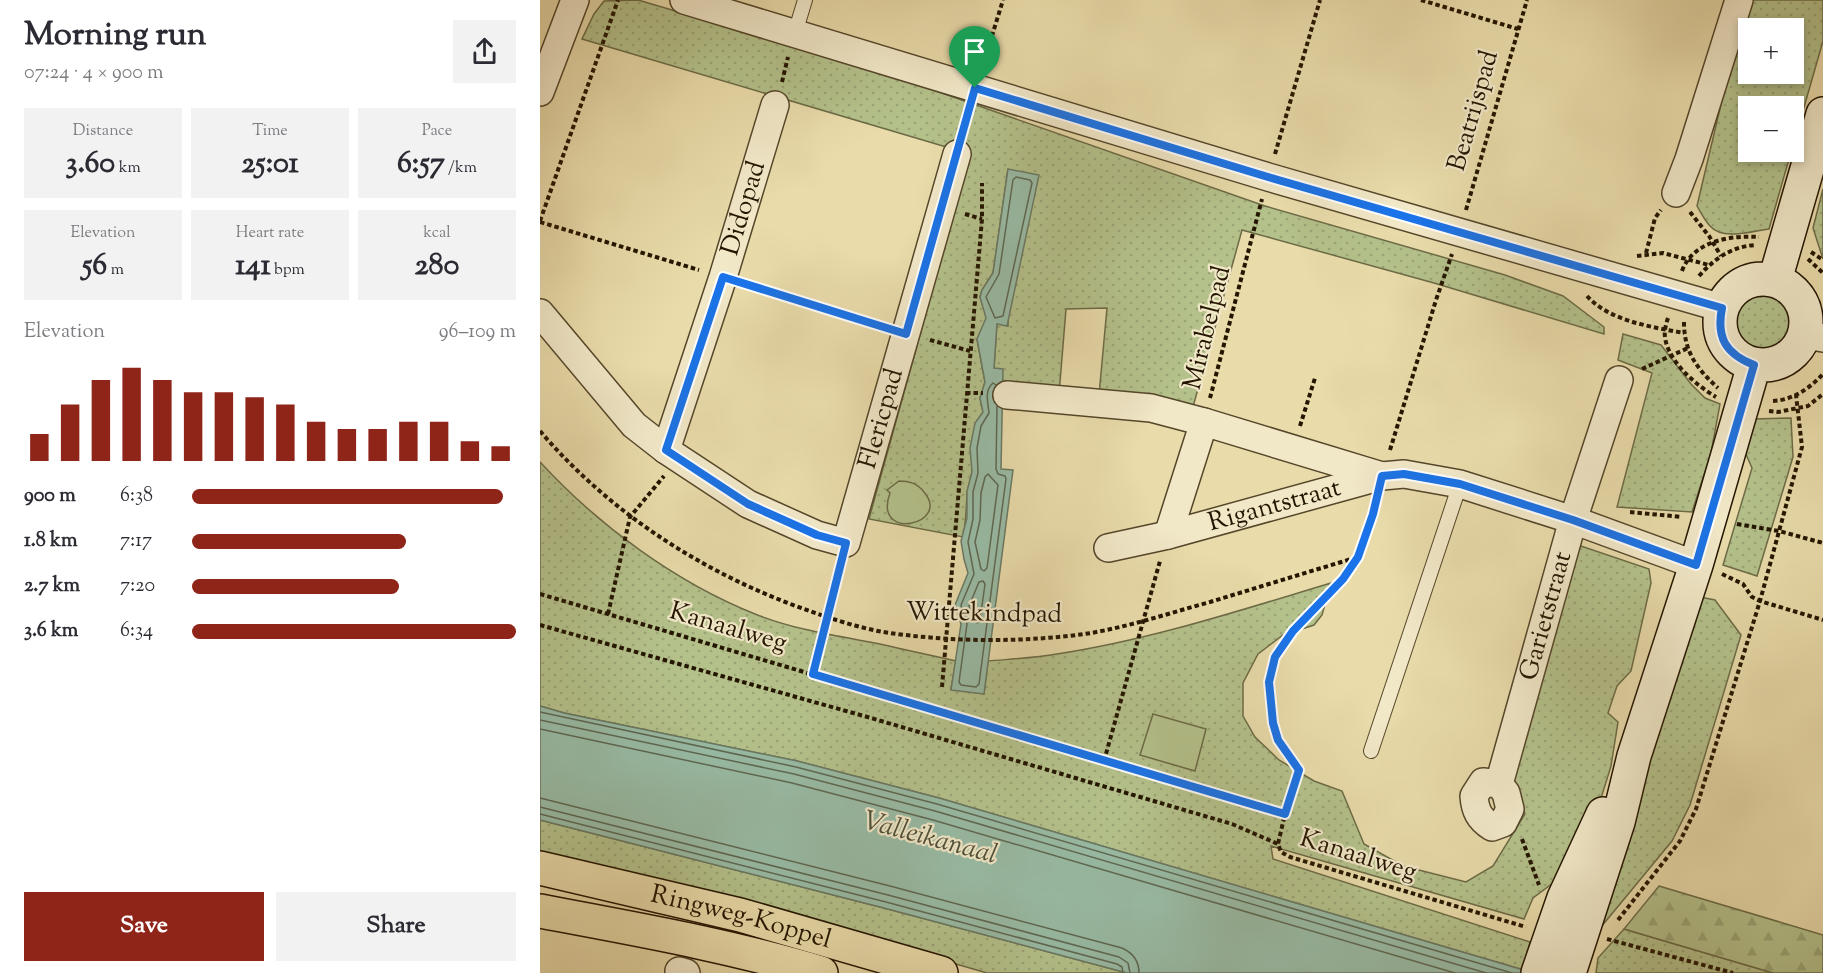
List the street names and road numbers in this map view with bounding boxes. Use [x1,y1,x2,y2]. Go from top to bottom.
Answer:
street label: Beatrijspad [1439,46,1509,176]
street label: Didopad [712,156,776,260]
street label: Mirabelpad [1175,262,1241,394]
street label: Flericpad [850,364,913,473]
street label: Rigantstraat [1204,470,1345,542]
street label: Garietstraat [1510,547,1582,685]
street label: Kanaalweg [665,594,791,662]
street label: Wittekindpad [906,594,1063,634]
street label: Kanaalweg [1295,821,1421,891]
street label: Ringweg-Koppel [647,876,836,959]

